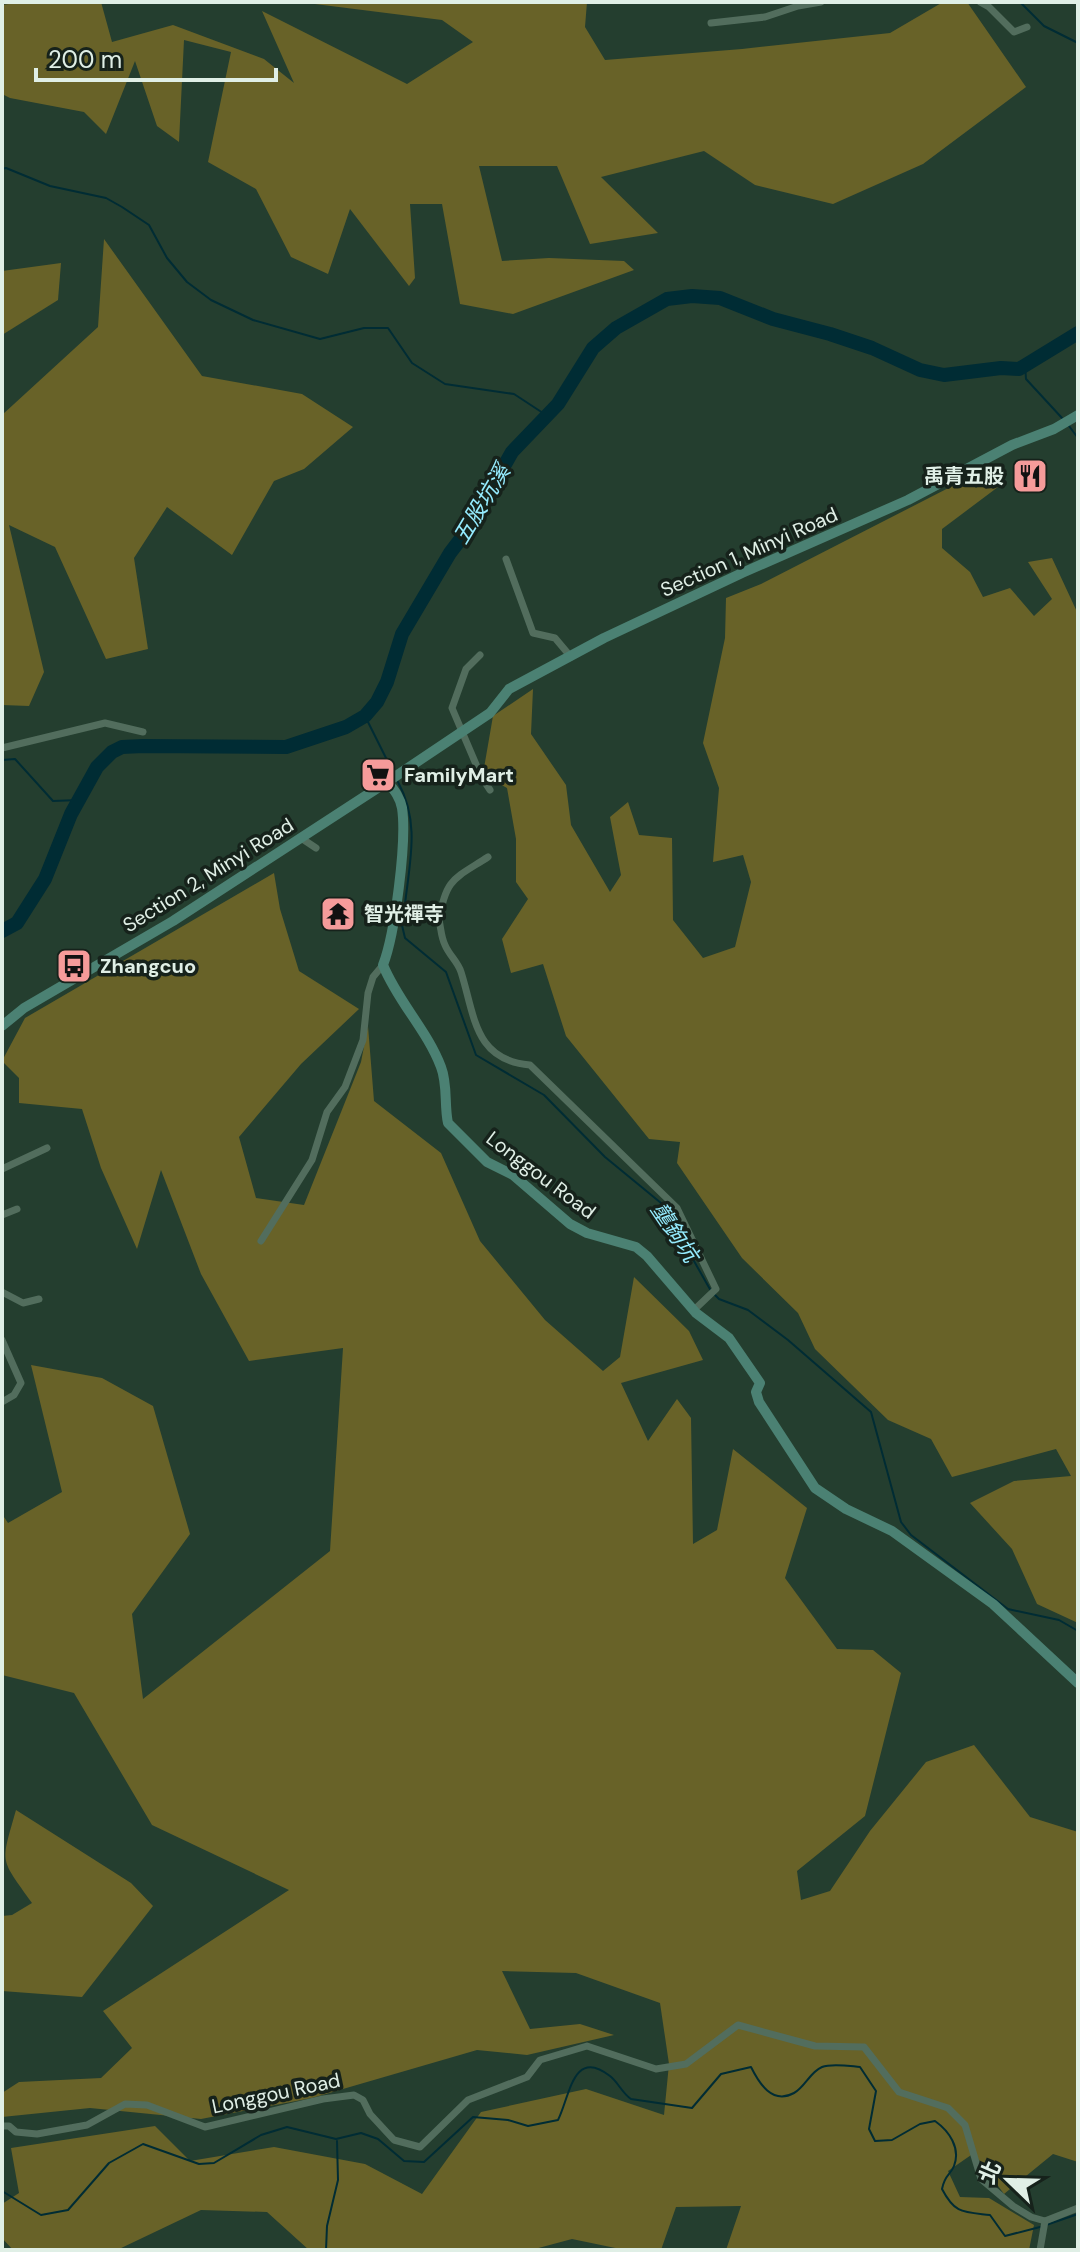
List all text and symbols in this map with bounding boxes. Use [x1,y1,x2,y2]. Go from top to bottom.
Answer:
scale bar [36,32,276,82]
text: 200 m [48,44,122,75]
water label: 五股坑溪 [446,457,518,549]
restaurant icon: 禹青五股 [1011,457,1049,495]
place label: 禹青五股 [924,463,1004,489]
street label: Section 1, Minyi Road [656,501,842,603]
supermarket icon: FamilyMart [359,756,397,794]
place label: FamilyMart [404,762,514,788]
street label: Section 2, Minyi Road [118,812,298,938]
temple icon: 智光禪寺 [319,895,357,933]
place label: 智光禪寺 [364,901,444,927]
bus stop icon: Zhangcuo [55,947,93,985]
place label: Zhangcuo [100,953,196,979]
street label: Longgou Road [481,1125,601,1225]
water label: 壟鉤坑 [644,1197,707,1270]
street label: Longgou Road [209,2067,343,2119]
north arrow [968,2140,1048,2220]
text: 北 [972,2157,1008,2188]

